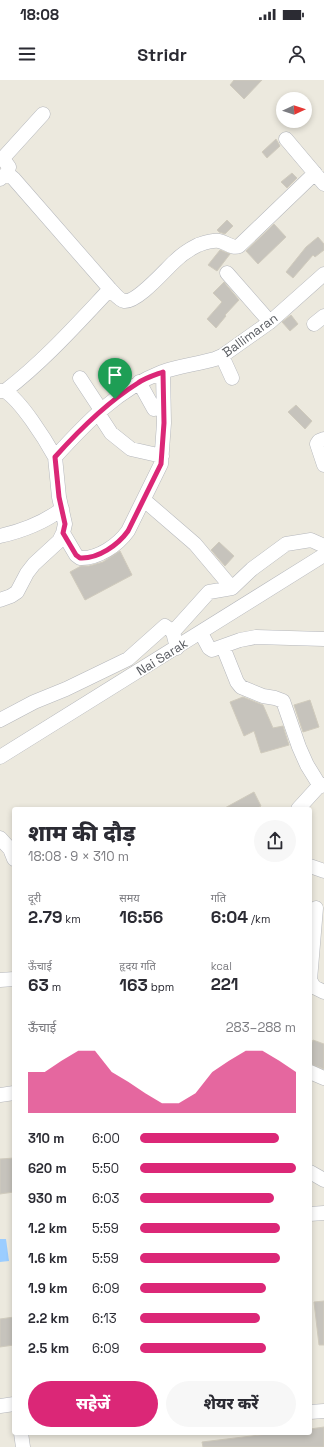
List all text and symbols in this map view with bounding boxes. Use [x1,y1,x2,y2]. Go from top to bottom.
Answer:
text: 18:08 [20,5,59,24]
icon: menu [16,43,38,65]
text: Stridr [137,43,187,66]
icon: person [286,43,308,65]
north arrow [276,92,312,128]
map controls [276,92,312,128]
street label: Ballimaran [219,309,281,361]
pin [98,358,132,399]
icon: arrive [104,364,126,386]
street label: Nai Sarak [133,635,191,679]
text: शाम की दौड़ [28,819,135,847]
button: share [254,820,296,862]
text: 18:08 · 9 × 310 m [28,848,129,865]
text: दूरी [28,891,41,905]
text: समय [119,891,140,905]
text: गति [211,891,226,905]
text: 2.79 [28,906,63,928]
text: 16:56 [119,906,163,928]
text: 6:04 [211,906,248,928]
text: km [63,912,81,926]
text: /km [248,912,270,926]
text: ऊँचाई [28,959,52,973]
text: हृदय गति [119,959,156,973]
text: kcal [211,959,232,973]
text: 221 [211,973,239,995]
text: 63 [28,974,49,996]
text: 163 [119,974,148,996]
text: m [49,980,61,994]
text: bpm [148,980,174,994]
text: ऊँचाई [28,1019,56,1036]
text: 283–288 m [226,1019,296,1036]
text: 310 m [28,1130,64,1147]
text: 6:00 [92,1130,120,1147]
text: 620 m [28,1160,67,1177]
text: 5:50 [92,1160,119,1177]
text: 930 m [28,1190,67,1207]
text: 6:03 [92,1190,119,1207]
text: 1.2 km [28,1220,67,1237]
text: 5:59 [92,1220,119,1237]
text: 1.6 km [28,1250,67,1267]
text: 5:59 [92,1250,119,1267]
text: 1.9 km [28,1280,68,1297]
text: 6:09 [92,1280,120,1297]
text: 2.2 km [28,1310,69,1327]
text: 6:13 [92,1310,117,1327]
text: 2.5 km [28,1340,69,1357]
text: 6:09 [92,1340,120,1357]
button: सहेजें [28,1381,158,1427]
button: शेयर करें [166,1381,296,1427]

